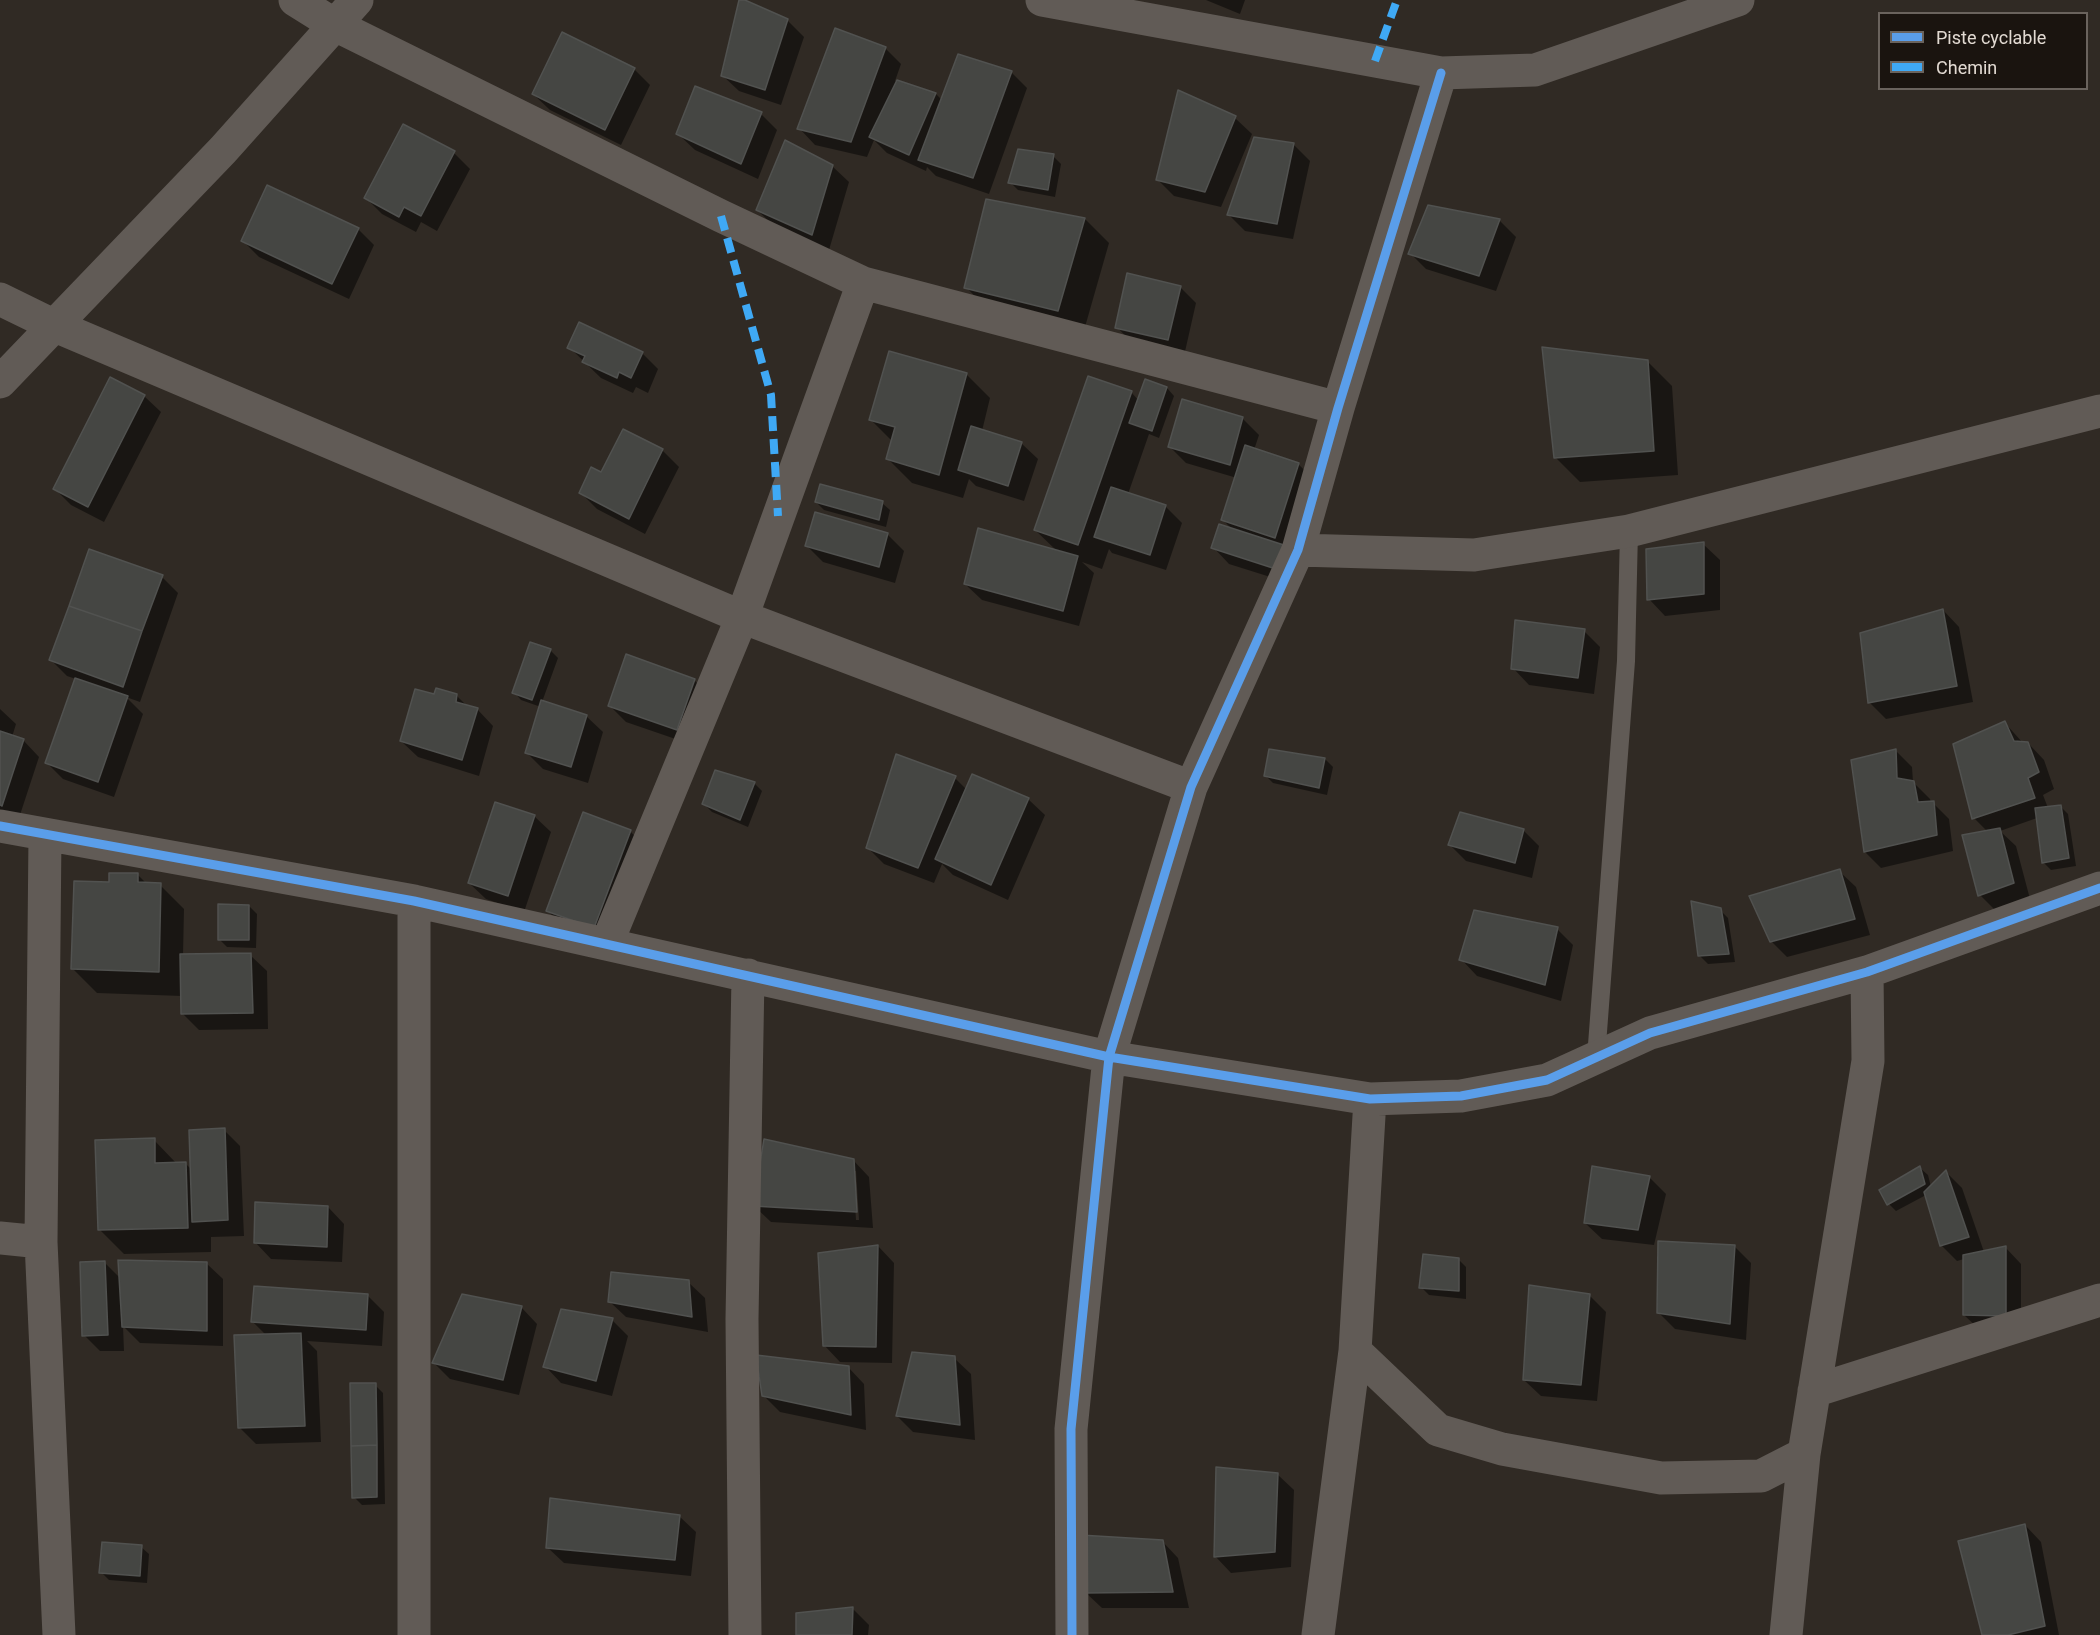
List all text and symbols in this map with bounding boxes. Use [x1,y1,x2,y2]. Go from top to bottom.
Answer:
legend [1878,12,2088,90]
text: Piste cyclable [1936,27,2046,48]
text: Chemin [1936,57,1997,78]

